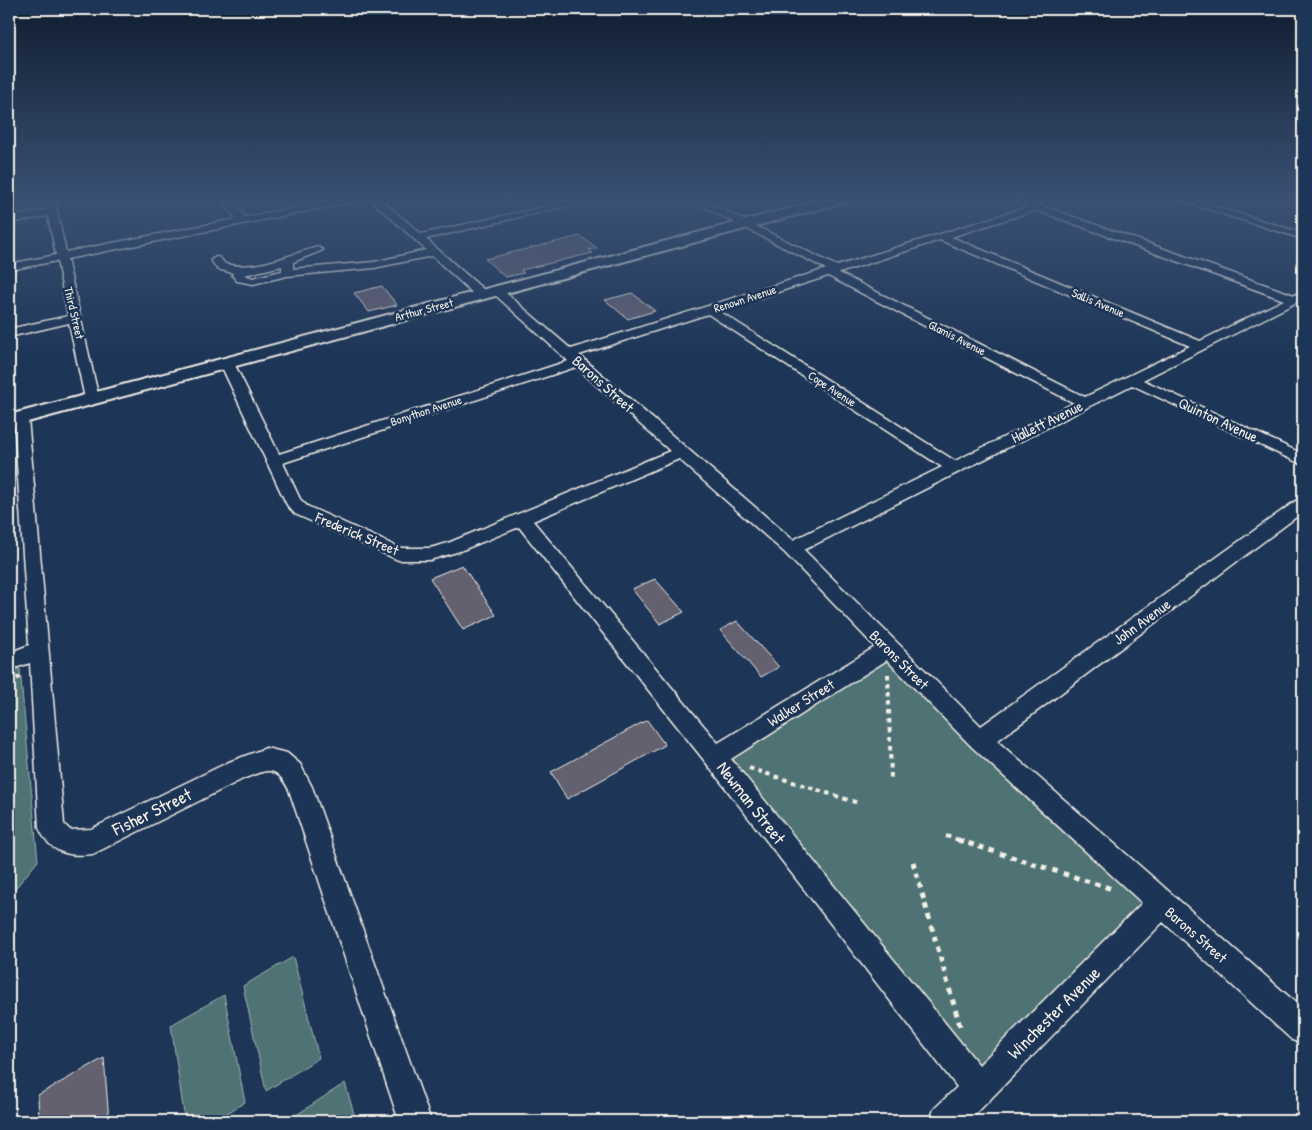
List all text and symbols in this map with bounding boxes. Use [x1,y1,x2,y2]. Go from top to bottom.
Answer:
street label: Renown Avenue [711,280,778,317]
street label: Sallis Avenue [1069,284,1127,321]
street label: Third Street [60,285,89,342]
street label: Arthur Street [393,293,456,325]
street label: Glamis Avenue [926,316,989,359]
street label: Barons Street [568,350,639,417]
street label: Cope Avenue [805,367,860,411]
street label: Bonython Avenue [388,391,464,430]
street label: Quinton Avenue [1175,392,1261,447]
street label: Hallett Avenue [1008,395,1086,448]
street label: Frederick Street [311,506,403,561]
street label: John Avenue [1109,594,1175,650]
street label: Barons Street [865,625,934,695]
street label: Walker Street [763,673,839,731]
street label: Newman Street [711,756,792,850]
street label: Fisher Street [107,781,196,842]
street label: Barons Street [1161,902,1233,968]
street label: Winchester Avenue [1002,961,1106,1065]

